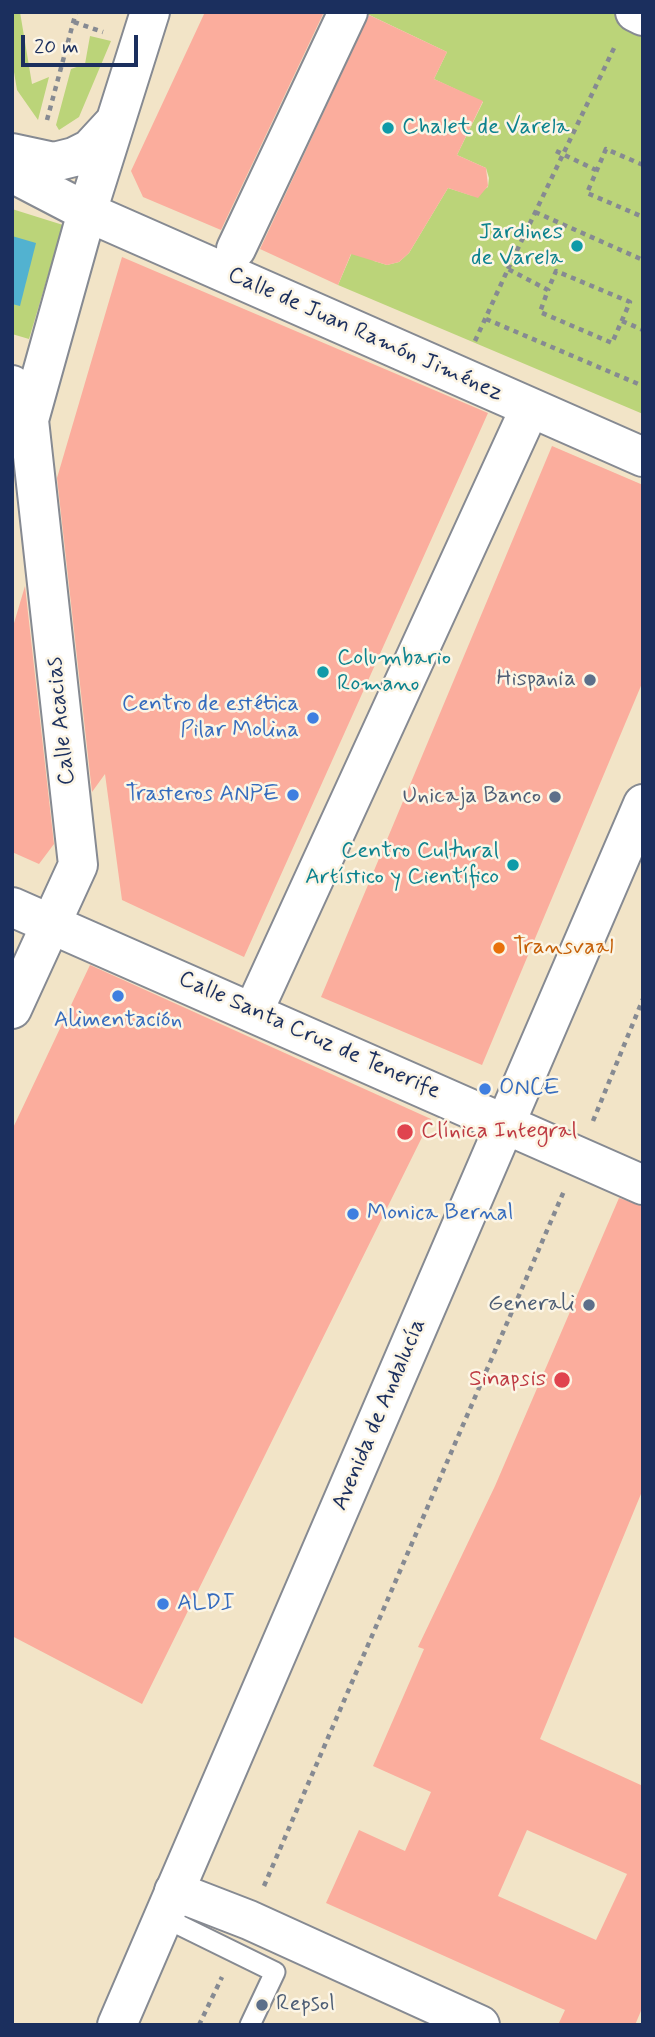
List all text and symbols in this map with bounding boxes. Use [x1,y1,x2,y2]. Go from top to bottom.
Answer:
scale bar [24,21,142,65]
text: 20 m [34,33,79,61]
place label: Chalet de Varela [402,114,570,142]
marker: Chalet de Varela [380,120,396,136]
place label: Jardines de Varela [471,219,563,273]
marker: Jardines de Varela [569,238,585,254]
street label: Calle de Juan Ramón Jiménez [223,262,507,408]
place label: Columbario Romano [337,645,451,699]
street label: Calle Acacias [42,656,82,786]
marker: Columbario Romano [315,664,331,680]
place label: Hispania [497,666,576,694]
marker: Hispania [582,672,598,688]
place label: Centro de estética Pilar Molina [122,691,299,745]
marker: Centro de estética Pilar Molina [305,710,321,726]
place label: Trasteros ANPE [126,781,279,809]
place label: Unicaja Banco [402,783,541,811]
marker: Trasteros ANPE [285,787,301,803]
marker: Unicaja Banco [547,789,563,805]
place label: Centro Cultural Artístico y Científico [305,838,499,892]
marker: Centro Cultural Artístico y Científico [505,857,521,873]
place label: Transvaal [513,934,614,962]
marker: Transvaal [491,940,507,956]
street label: Calle Santa Cruz de Tenerife [174,966,444,1106]
marker: Alimentación [110,988,126,1004]
place label: Alimentación [54,1007,182,1035]
place label: ONCE [499,1075,560,1103]
marker: ONCE [477,1081,493,1097]
place label: Clínica Integral [421,1118,577,1146]
marker: Clínica Integral [395,1122,415,1142]
place label: Monica Bernal [367,1200,513,1228]
marker: Monica Bernal [345,1206,361,1222]
place label: Generali [488,1291,575,1319]
marker: Generali [581,1297,597,1313]
street label: Avenida de Andalucía [327,1315,433,1515]
place label: Sinapsis [469,1366,546,1394]
marker: Sinapsis [552,1370,572,1390]
place label: ALDI [177,1590,234,1618]
marker: ALDI [155,1596,171,1612]
place label: Repsol [276,1991,335,2019]
marker: Repsol [254,1997,270,2013]

